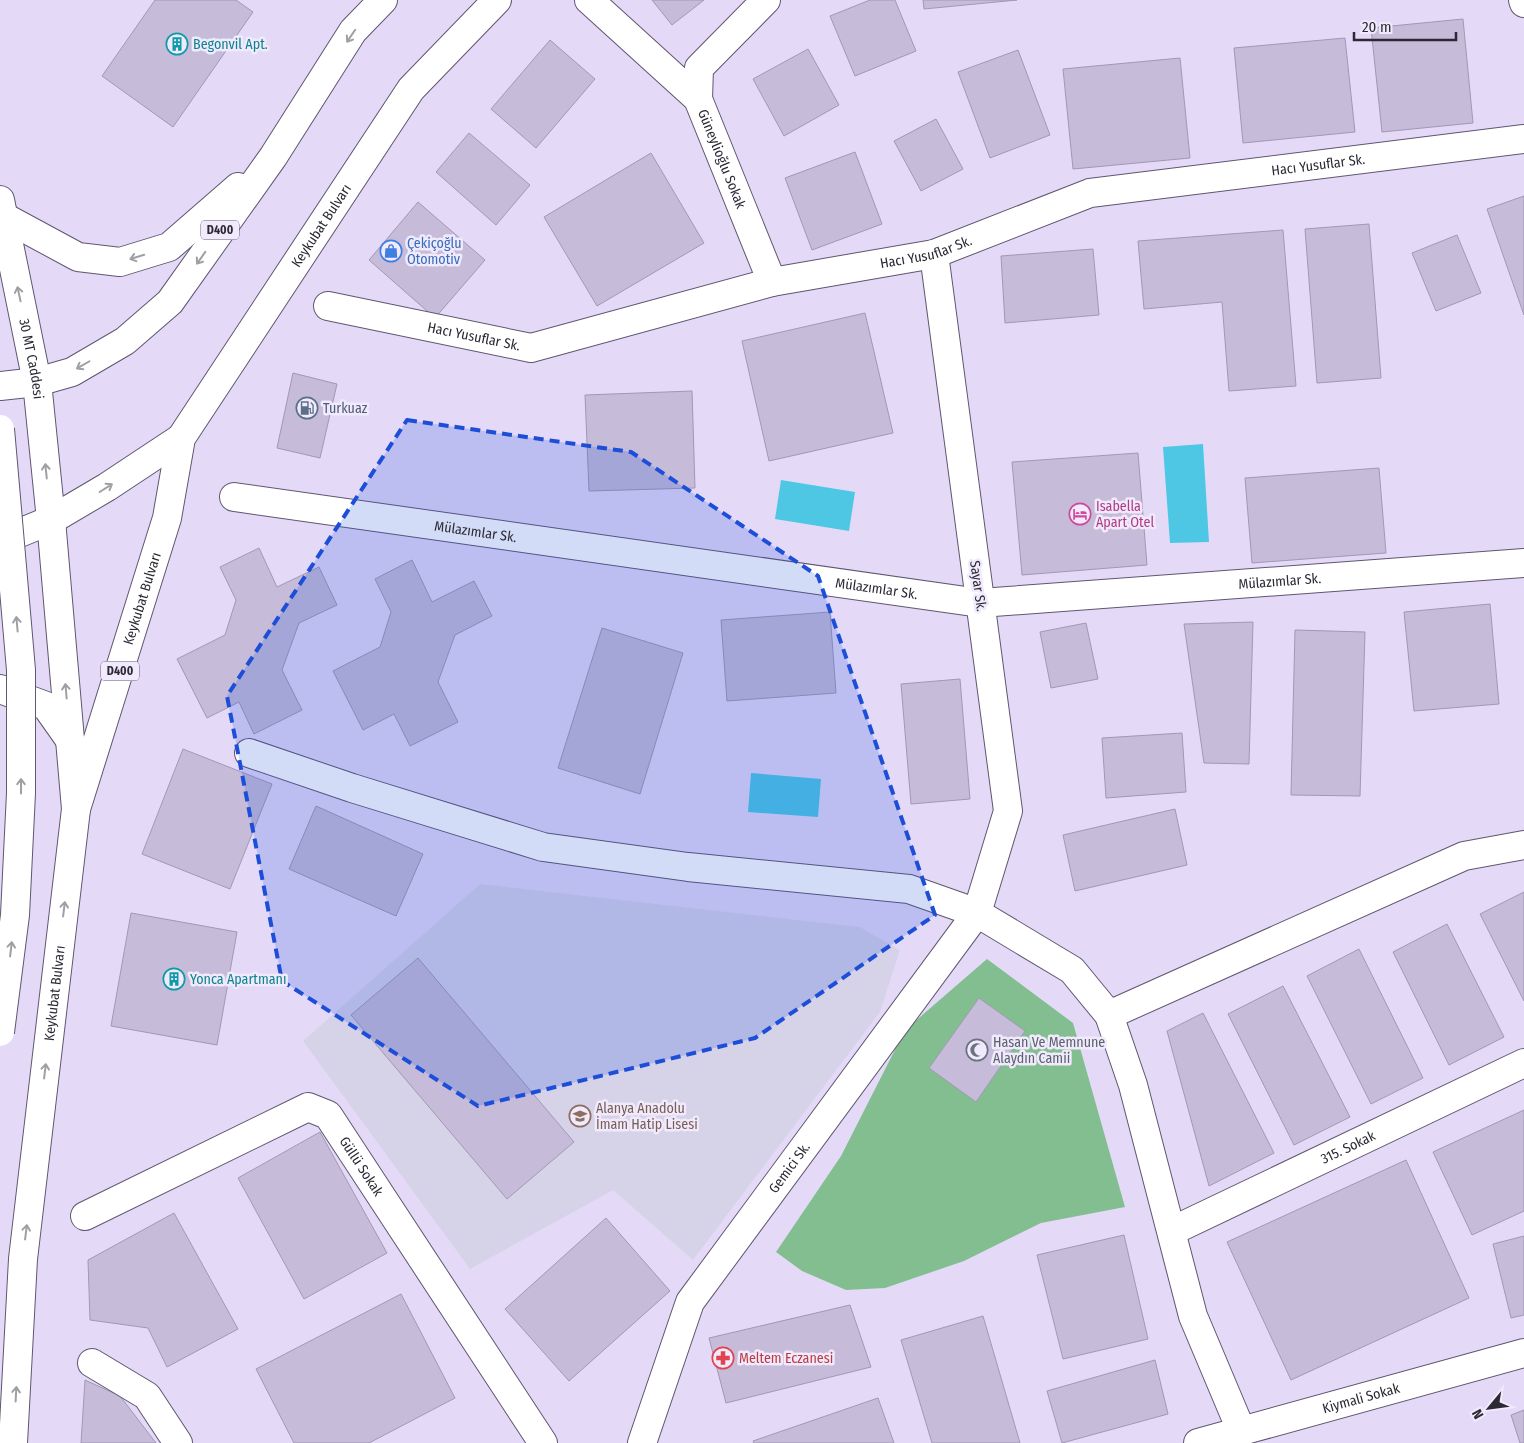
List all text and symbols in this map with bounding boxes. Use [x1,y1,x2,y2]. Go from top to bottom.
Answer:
scale bar [1354,10,1456,42]
text: 20 m [1362,18,1392,36]
one-way arrow [346,29,356,43]
building icon: Begonvil Apt. [165,32,189,56]
place label: Begonvil Apt. [193,36,268,53]
street label: Güneylioğlu Sokak [695,107,750,211]
street label: Hacı Yusuflar Sk. [1270,150,1366,179]
street label: Keykubat Bulvarı [288,181,355,270]
road number: D400 [201,220,239,240]
street label: Hacı Yusuflar Sk. [879,232,974,272]
place label: Çekiçoğlu Otomotiv [407,235,462,268]
shop icon: Çekiçoğlu Otomotiv [379,239,403,263]
one-way arrow [196,250,206,264]
one-way arrow [129,252,145,262]
one-way arrow [14,286,23,302]
street label: 30 MT Caddesi [16,317,47,400]
street label: Hacı Yusuflar Sk. [426,318,522,354]
one-way arrow [76,361,90,371]
fuel station icon: Turkuaz [295,396,319,420]
place label: Turkuaz [323,400,368,417]
one-way arrow [41,464,51,480]
one-way arrow [98,482,112,492]
place label: Isabella Apart Otel [1096,498,1154,531]
hotel icon: Isabella Apart Otel [1068,502,1092,526]
street label: Mülazımlar Sk. [433,517,518,546]
street label: Keykubat Bulvarı [119,550,164,647]
street label: Sayar Sk. [966,559,990,613]
street label: Mülazımlar Sk. [1238,569,1322,592]
street label: Mülazımlar Sk. [834,574,919,603]
one-way arrow [12,616,22,632]
road number: D400 [101,661,139,680]
one-way arrow [61,683,71,699]
one-way arrow [16,779,26,795]
one-way arrow [59,902,69,918]
one-way arrow [6,941,16,957]
street label: Keykubat Bulvarı [40,944,68,1042]
building icon: Yonca Apartmanı [162,967,186,991]
place label: Yonca Apartmanı [190,971,286,988]
place label: Hasan Ve Memnune Alaydın Camii [993,1034,1105,1067]
mosque icon: Hasan Ve Memnune Alaydın Camii [965,1038,989,1062]
one-way arrow [40,1063,50,1079]
place label: Alanya Anadolu İmam Hatip Lisesi [596,1100,698,1133]
school or university icon: Alanya Anadolu İmam Hatip Lisesi [568,1104,592,1128]
street label: 315. Sokak [1318,1127,1378,1167]
street label: Güllü Sokak [336,1133,387,1199]
street label: Gemici Sk. [765,1139,813,1196]
one-way arrow [21,1224,31,1240]
pharmacy icon: Meltem Eczanesi [711,1346,735,1370]
place label: Meltem Eczanesi [739,1350,833,1367]
street label: Kiymali Sokak [1320,1379,1402,1417]
north arrow [1464,1383,1514,1433]
one-way arrow [11,1387,20,1403]
text: N [1469,1406,1488,1422]

